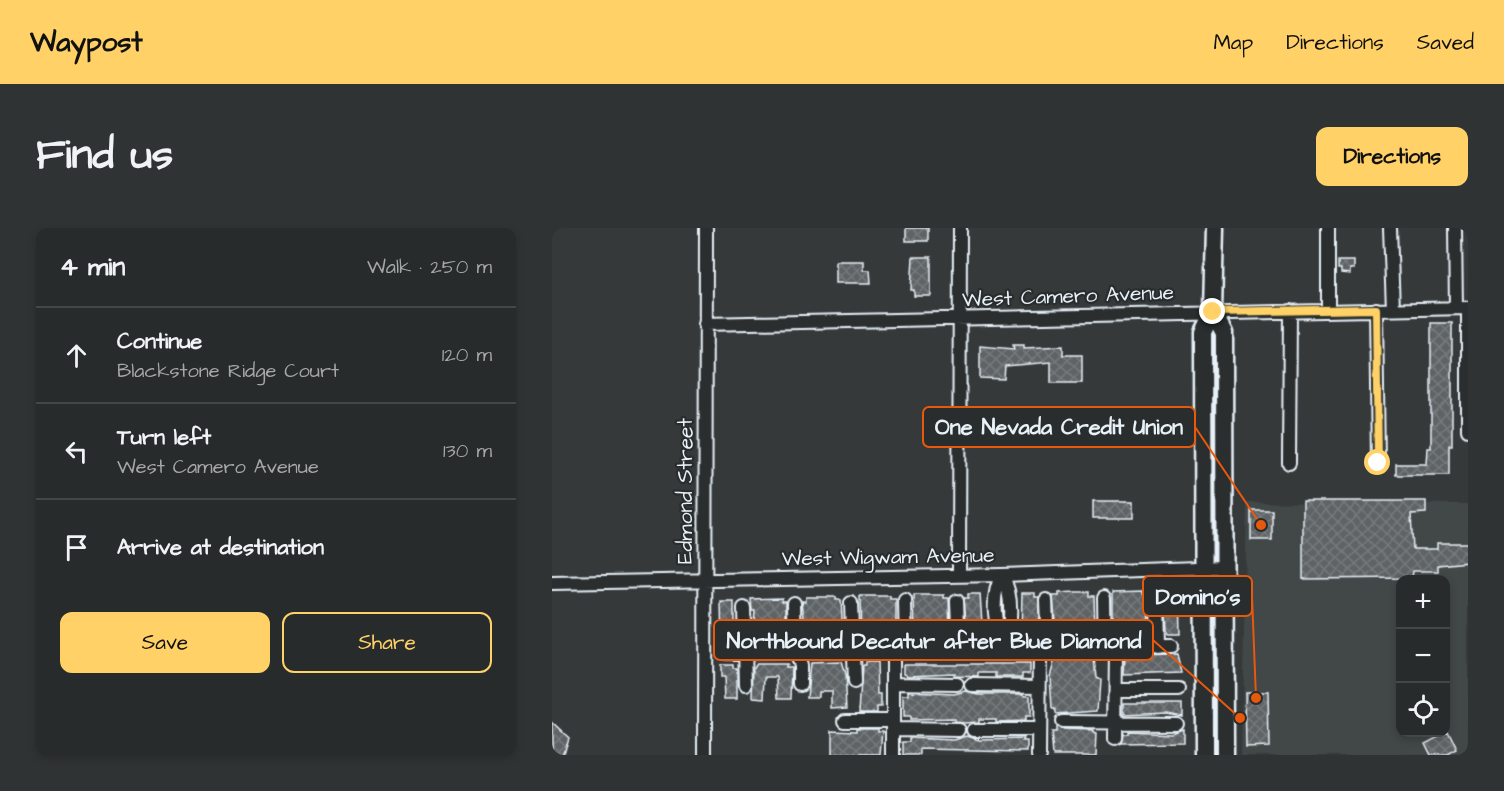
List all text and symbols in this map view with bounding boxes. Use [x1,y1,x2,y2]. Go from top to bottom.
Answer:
text: Waypost [30,23,143,62]
text: Map [1213,28,1253,57]
text: Directions [1286,28,1384,57]
text: Saved [1417,28,1474,57]
text: Find us [36,127,173,185]
button: Directions [1316,127,1468,186]
text: 4 min [60,249,125,285]
text: Walk · 250 m [367,253,492,281]
street label: West Camero Avenue [962,278,1174,314]
route end [1199,298,1225,324]
text: Continue [117,326,202,357]
icon: ahead [60,339,93,372]
text: 120 m [442,341,492,369]
text: Blackstone Ridge Court [117,357,339,385]
callout: One Nevada Credit Union [923,407,1195,447]
text: One Nevada Credit Union [935,412,1183,443]
street label: Edmond Street [671,418,700,564]
text: Turn left [117,422,211,453]
icon: left [60,435,93,468]
text: 130 m [443,437,492,465]
route start [1364,449,1390,475]
text: West Camero Avenue [117,453,319,481]
icon: arrive [60,531,93,564]
text: Arrive at destination [117,532,324,563]
street label: West Wigwam Avenue [781,541,995,575]
map controls [1396,575,1450,737]
button: + [1396,575,1450,629]
callout: Domino's [1143,576,1252,616]
text: Domino's [1155,582,1241,613]
button: Save [60,612,270,673]
button: Share [282,612,492,673]
callout: Northbound Decatur after Blue Diamond [714,620,1153,660]
text: Northbound Decatur after Blue Diamond [727,626,1142,657]
button: − [1396,629,1450,683]
button: locate [1396,683,1450,737]

